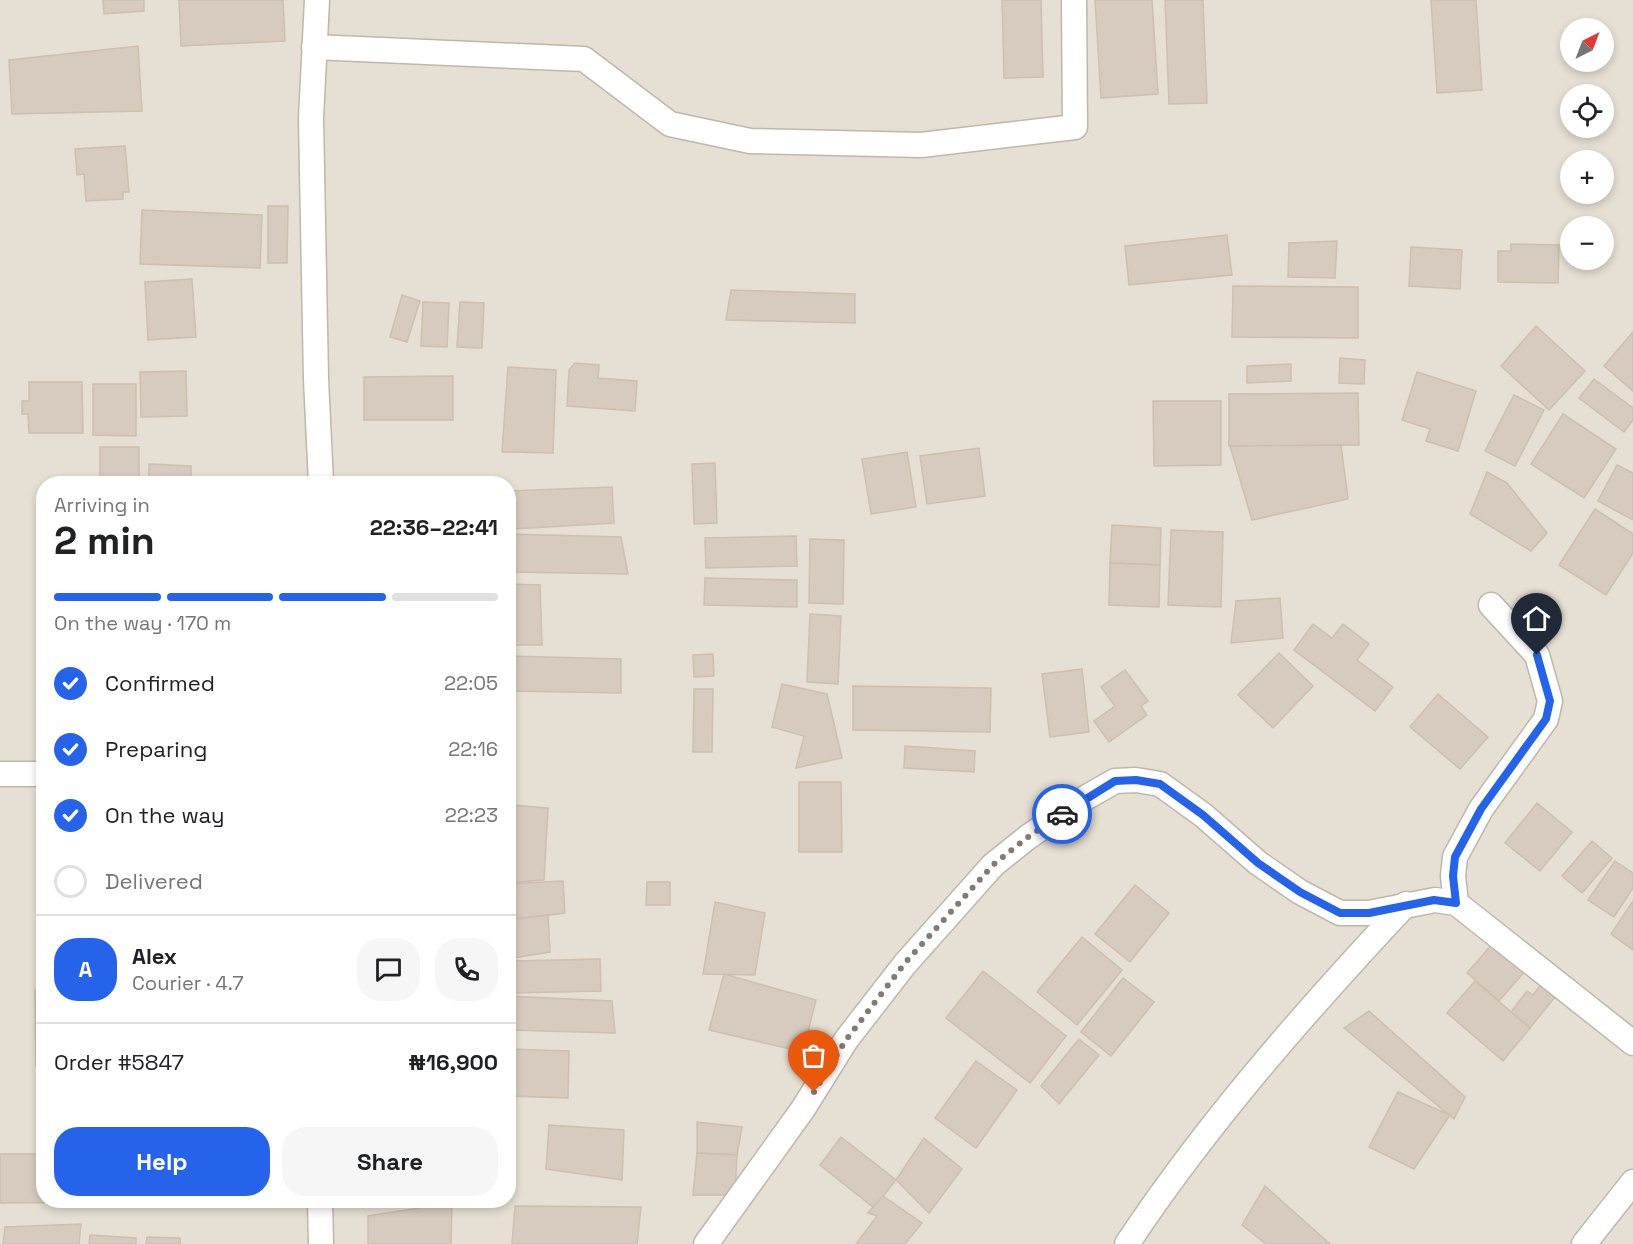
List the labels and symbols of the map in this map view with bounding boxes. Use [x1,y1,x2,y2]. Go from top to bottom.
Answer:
north arrow [1560,18,1614,72]
pin [1511,593,1562,655]
courier [1032,784,1092,844]
pin [788,1030,839,1092]

